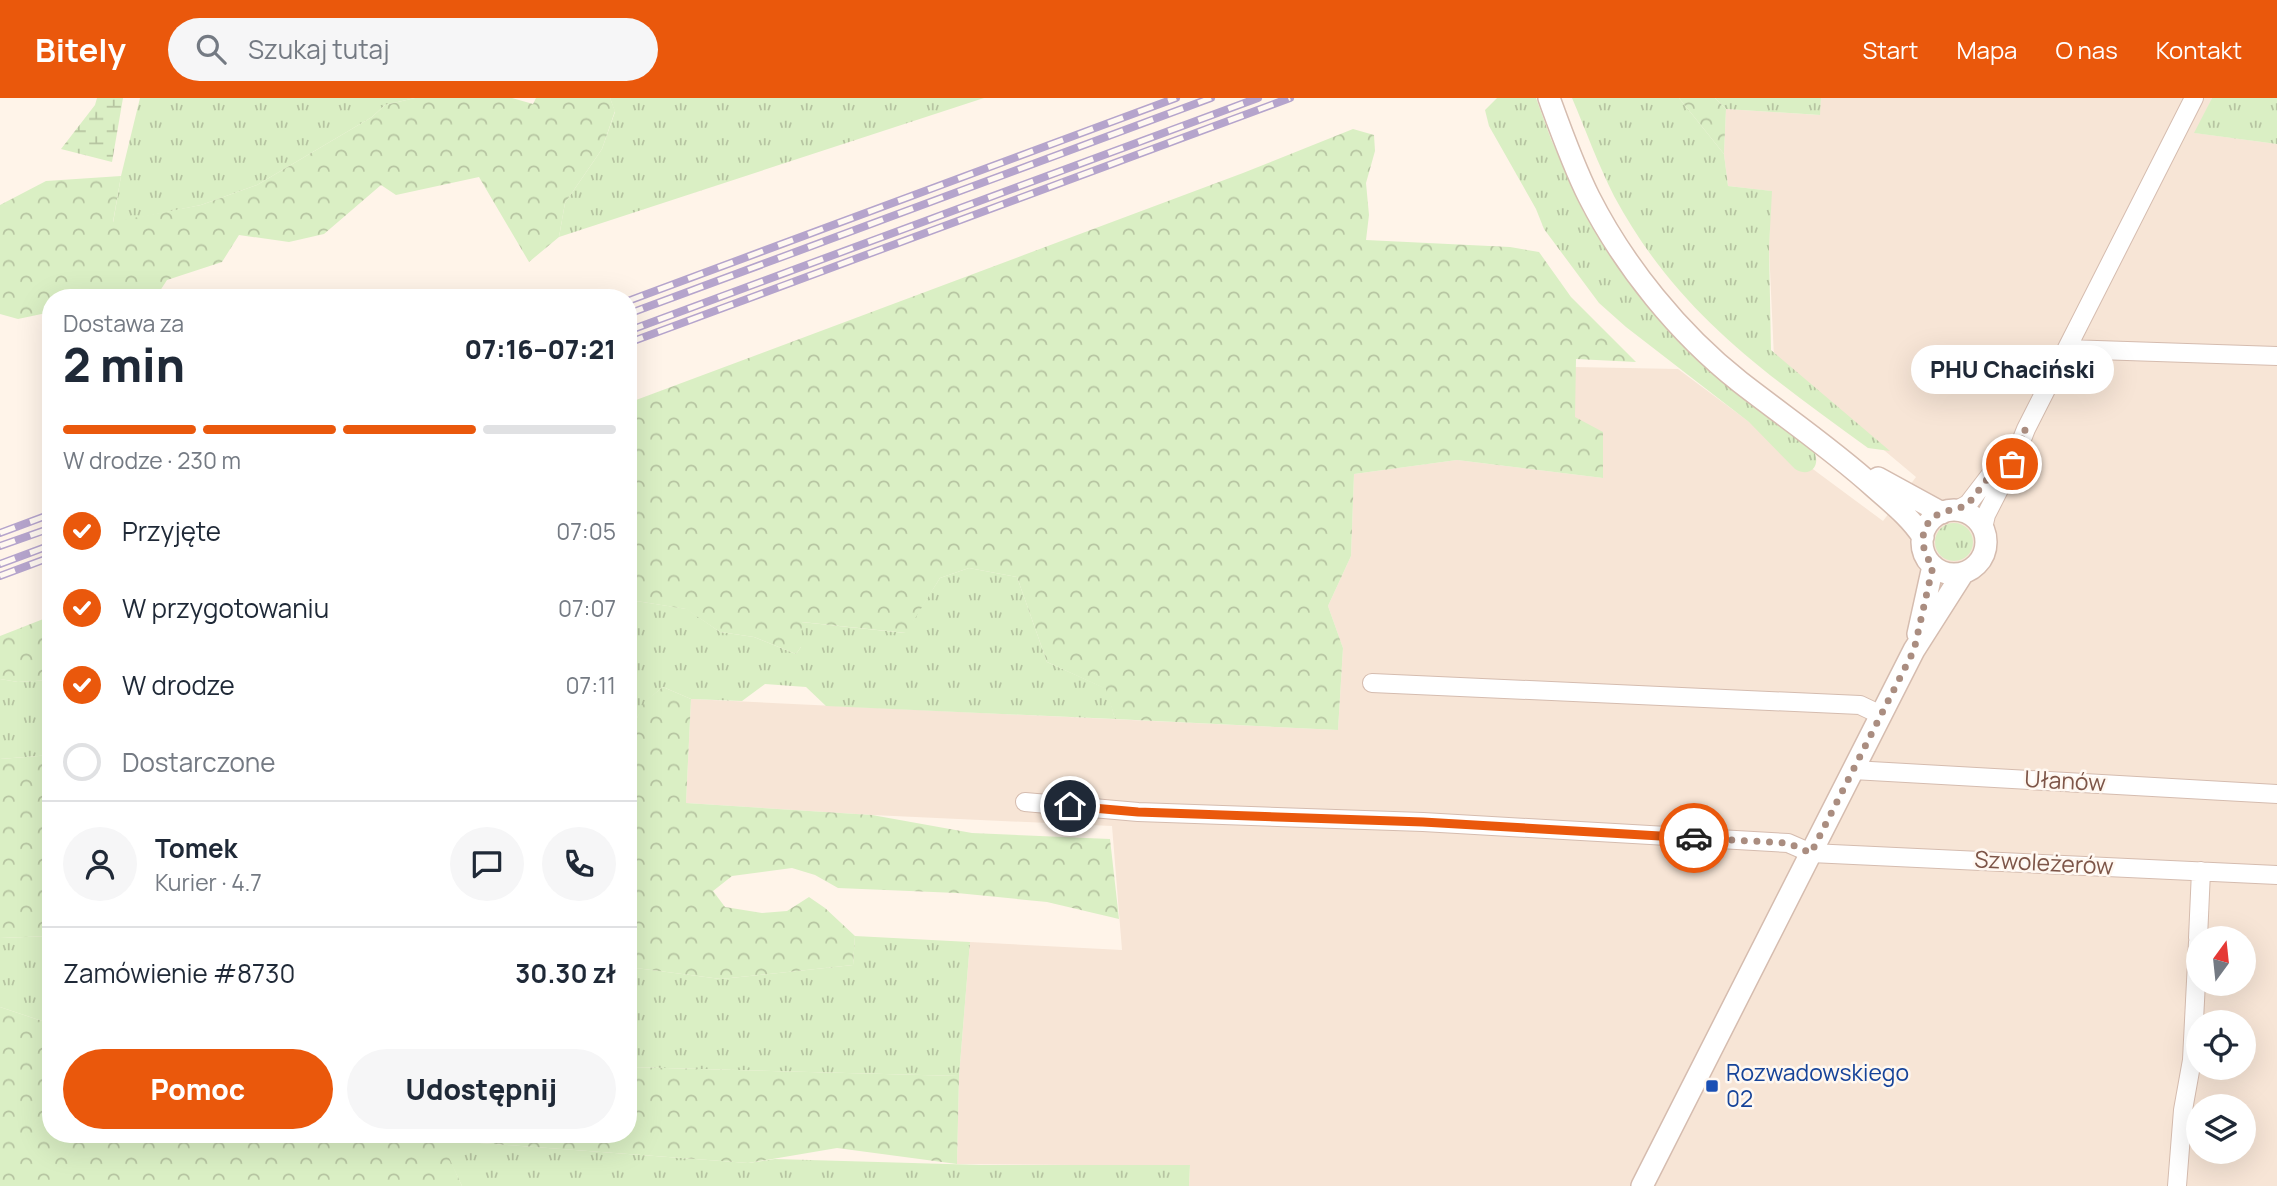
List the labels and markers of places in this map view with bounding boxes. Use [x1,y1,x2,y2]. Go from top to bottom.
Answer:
callout: PHU Chaciński [1910,345,2114,394]
pin [1982,434,2042,494]
pin [1040,776,1100,836]
place label: Rozwadowskiego 02 [1726,1056,1909,1114]
marker: Rozwadowskiego 02 [1704,1078,1720,1094]

